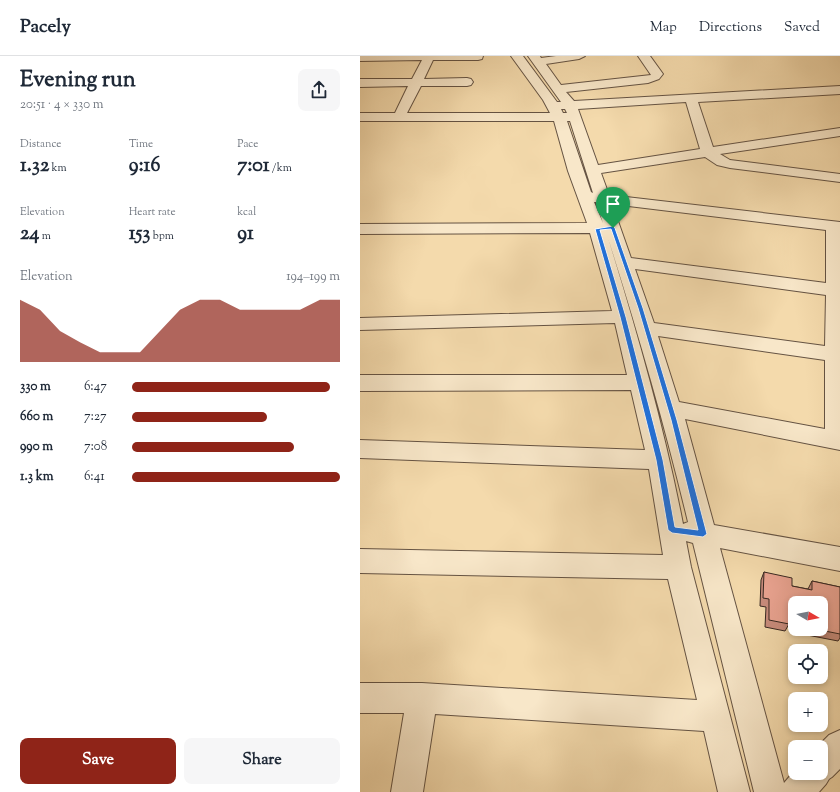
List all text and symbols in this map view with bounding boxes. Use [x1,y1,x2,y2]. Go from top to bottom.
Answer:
text: Pacely [20,14,71,41]
text: Map [650,18,677,38]
text: Directions [699,18,762,38]
text: Saved [784,18,820,38]
text: Evening run [20,65,136,97]
button: share [298,69,340,111]
text: 20:51 · 4 × 330 m [20,96,104,114]
text: Distance [20,136,61,152]
text: Time [129,136,153,152]
text: Pace [237,136,258,152]
text: 1.32 [20,152,49,181]
text: 9:16 [129,152,160,181]
text: 7:01 [237,152,270,181]
text: km [49,160,67,176]
text: /km [270,160,292,176]
pin [596,187,630,228]
icon: arrive [602,193,624,215]
text: Elevation [20,204,65,220]
text: Heart rate [129,204,176,220]
text: kcal [237,204,256,220]
text: 24 [20,220,39,249]
text: 153 [129,220,150,249]
text: 91 [237,220,254,249]
text: m [39,228,51,244]
text: bpm [150,228,174,244]
text: Elevation [20,268,73,286]
text: 194–199 m [286,268,340,286]
text: 330 m [20,378,51,396]
text: 6:47 [84,378,107,396]
text: 660 m [20,408,53,426]
text: 7:27 [84,408,107,426]
text: 990 m [20,438,53,456]
text: 7:08 [84,438,107,456]
text: 1.3 km [20,468,54,486]
text: 6:41 [84,468,105,486]
north arrow [788,596,828,636]
map controls [788,596,828,780]
button: locate [788,644,828,684]
button: + [788,692,828,732]
button: Save [20,738,176,784]
button: Share [184,738,340,784]
button: − [788,740,828,780]

